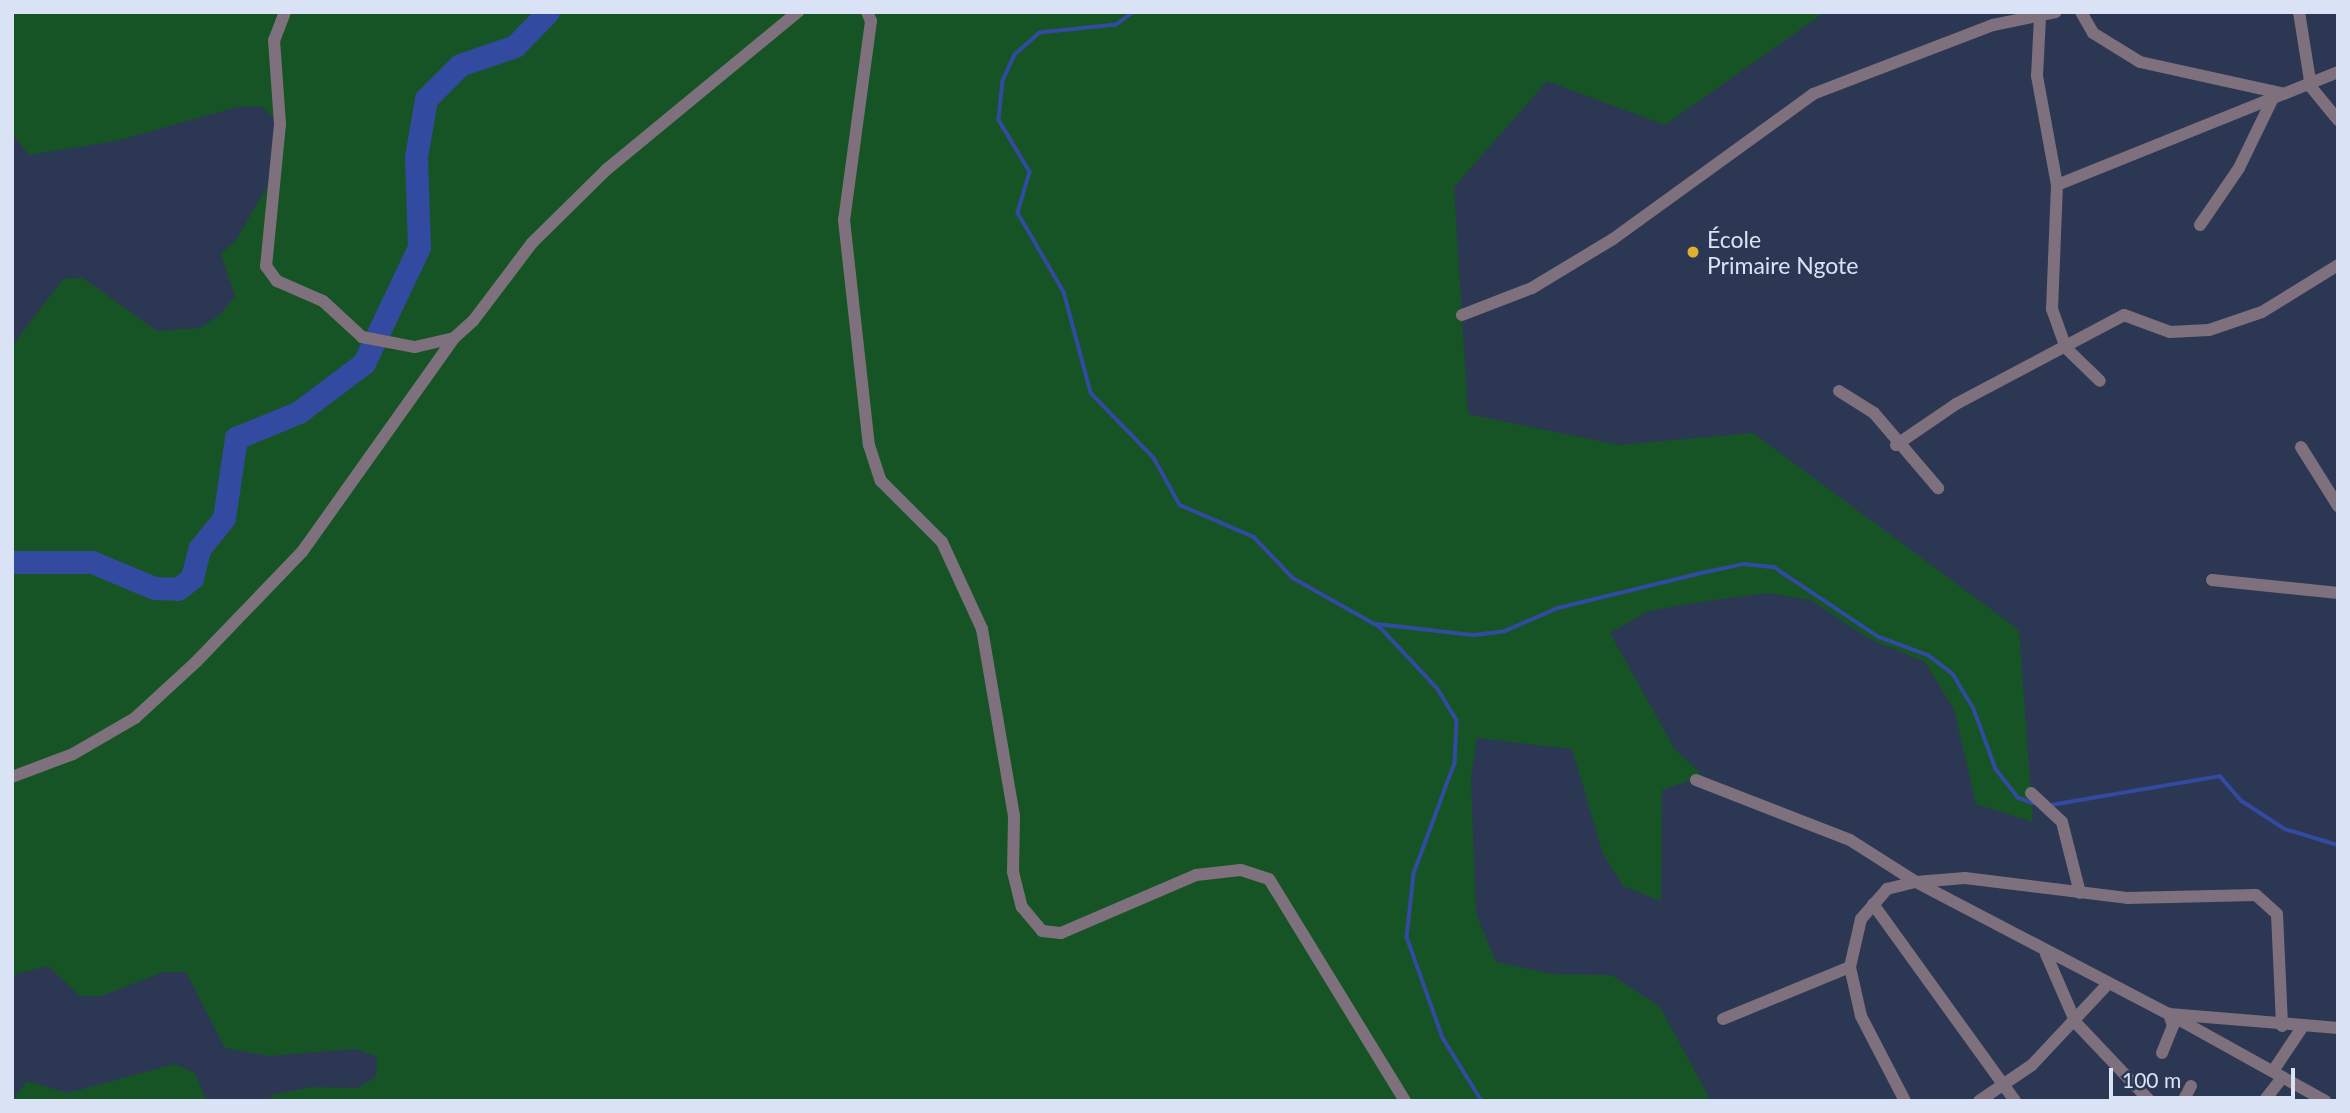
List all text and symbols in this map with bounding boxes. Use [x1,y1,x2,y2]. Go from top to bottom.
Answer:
place label: École Primaire Ngote [1707,225,1858,279]
marker: École Primaire Ngote [1685,244,1701,260]
scale bar [2112,1054,2298,1098]
text: 100 m [2122,1067,2181,1092]

